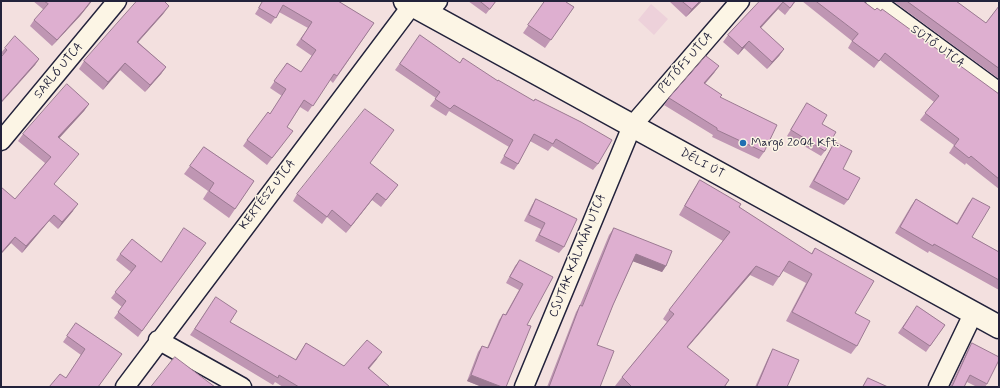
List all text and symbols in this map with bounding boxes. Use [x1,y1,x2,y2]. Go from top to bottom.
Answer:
street label: SÜTŐ UTCA [907,23,967,71]
street label: PETŐFI UTCA [656,30,716,96]
street label: SARLÓ UTCA [31,40,87,102]
place label: Margó 2004 Kft. [751,136,839,150]
marker: Margó 2004 Kft. [738,138,748,148]
street label: DÉLI ÚT [677,146,727,182]
street label: KERTÉSZ UTCA [237,157,299,233]
street label: CSUTAK KÁLMÁN UTCA [547,192,609,320]

